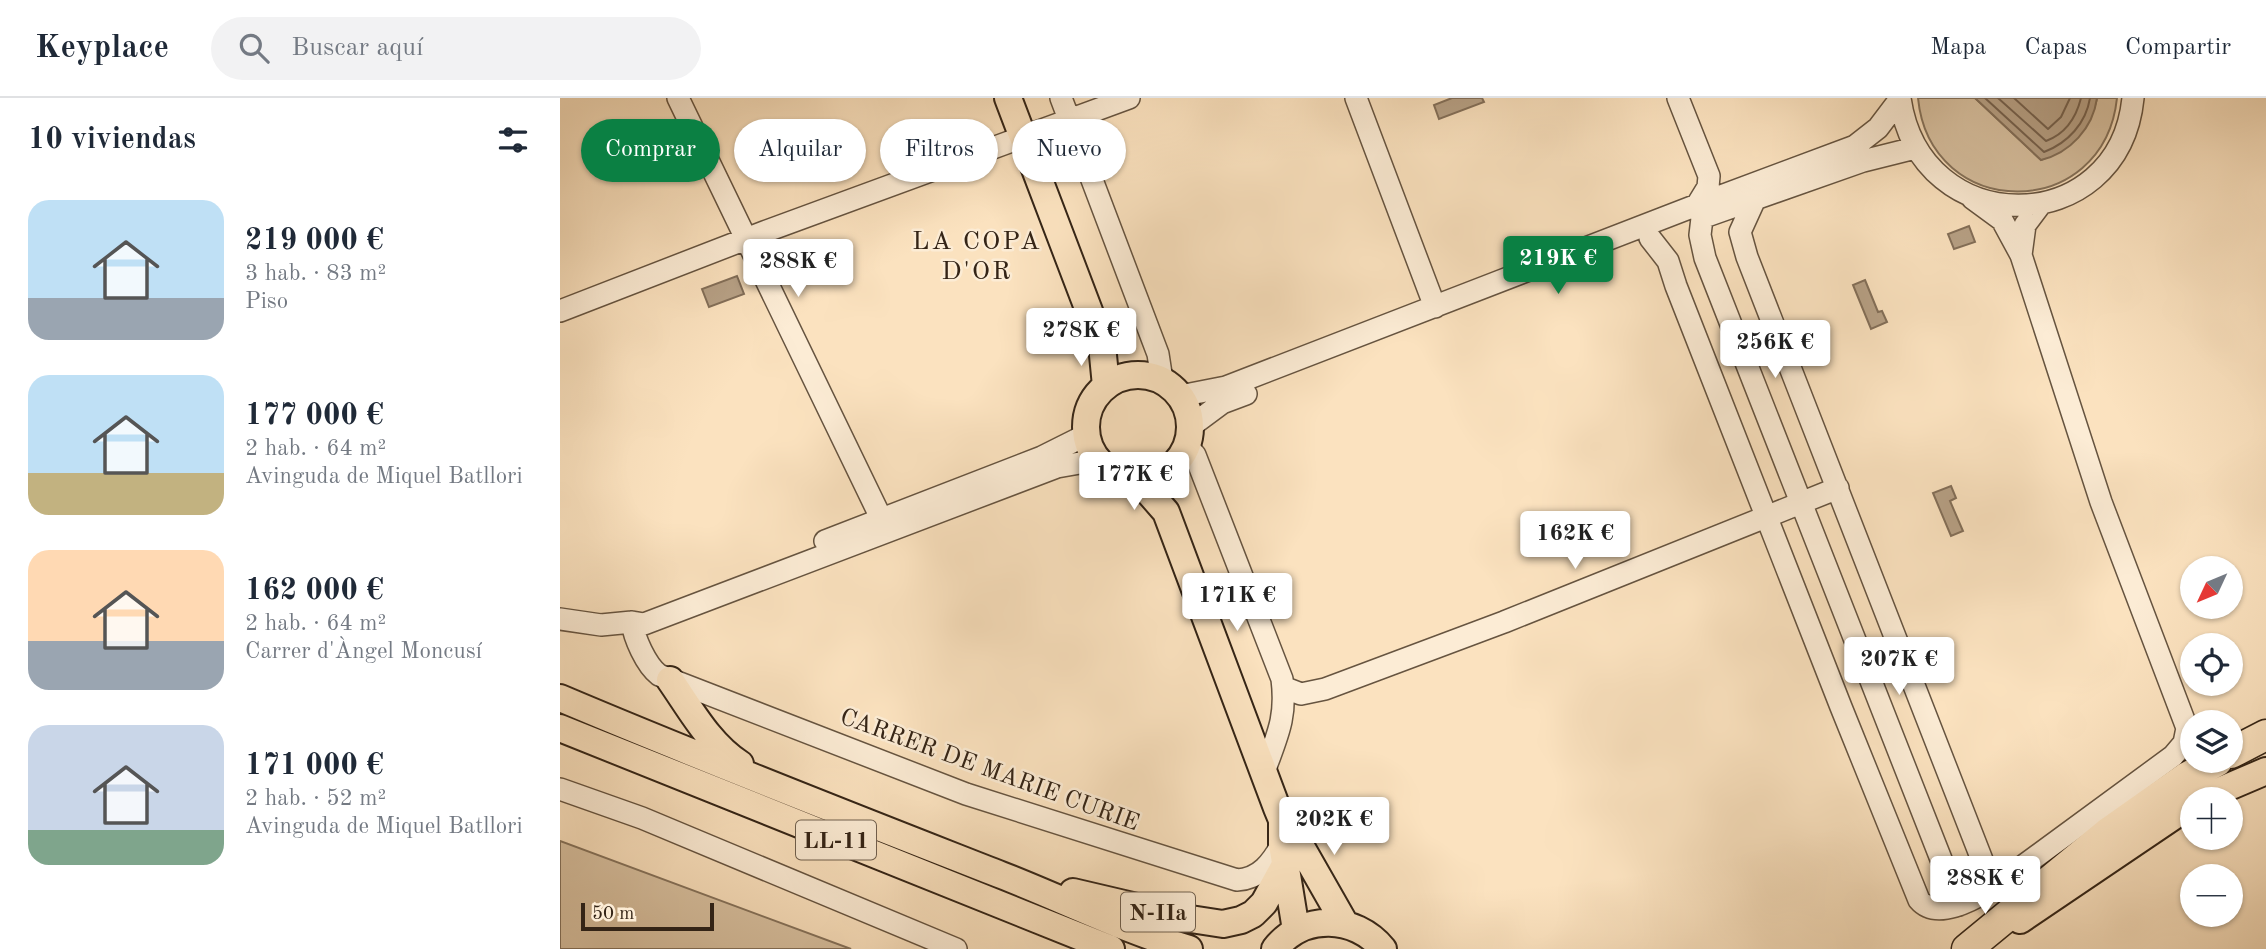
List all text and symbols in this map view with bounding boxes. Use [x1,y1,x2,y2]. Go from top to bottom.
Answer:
search box [211,17,701,80]
icon: search [235,29,273,67]
text: Keyplace [35,32,169,65]
text: Buscar aquí [291,35,423,61]
text: Mapa [1930,36,1986,60]
text: Capas [2024,36,2087,60]
text: Compartir [2125,36,2231,60]
chip: Comprar [581,119,720,182]
chip: Alquilar [734,119,866,182]
chip: Filtros [880,119,998,182]
chip: Nuevo [1012,119,1126,182]
icon: filters [494,121,532,159]
text: 10 viviendas [28,125,196,155]
text: 219 000 € [245,226,384,256]
icon: home [84,228,168,312]
district label: LA COPA D'OR [912,229,1042,285]
pin: 219K € [1501,236,1615,296]
pin: 288K € [741,240,855,299]
text: 219K € [1519,247,1597,270]
text: 288K € [759,250,837,273]
text: 3 hab. · 83 m² [245,262,386,285]
text: Piso [245,290,288,313]
pin: 278K € [1024,308,1138,368]
text: 278K € [1042,319,1120,342]
pin: 256K € [1718,320,1832,380]
text: 256K € [1736,331,1814,354]
text: 177 000 € [245,401,384,431]
icon: home [84,403,168,487]
text: 2 hab. · 64 m² [245,437,386,460]
pin: 177K € [1077,452,1191,512]
text: 177K € [1095,463,1173,486]
text: Avinguda de Miquel Batllori [245,465,523,488]
pin: 162K € [1518,512,1632,571]
text: 162K € [1536,522,1614,545]
north arrow [2180,556,2244,620]
map controls [2180,556,2243,927]
pin: 171K € [1180,574,1294,633]
text: 162 000 € [245,576,384,606]
icon: home [84,578,168,662]
text: 171K € [1198,584,1276,607]
text: 2 hab. · 64 m² [245,612,386,635]
button: locate [2180,633,2243,696]
pin: 207K € [1842,638,1956,697]
text: Carrer d'Àngel Moncusí [245,640,482,663]
text: 207K € [1860,648,1938,671]
street label: CARRER DE MARIE CURIE [837,705,1142,836]
button: layers [2180,710,2243,773]
text: 171 000 € [245,751,384,781]
icon: home [84,753,168,837]
text: 2 hab. · 52 m² [245,787,386,810]
button: + [2180,787,2243,850]
pin: 202K € [1277,798,1391,857]
text: 202K € [1295,808,1373,831]
text: Avinguda de Miquel Batllori [245,815,523,838]
road number: LL-11 [796,820,876,860]
pin: 288K € [1928,856,2042,916]
button: − [2180,864,2243,927]
text: 288K € [1946,867,2024,890]
road number: N-IIa [1121,892,1195,932]
scale bar [581,900,714,932]
text: 50 m [592,905,634,924]

